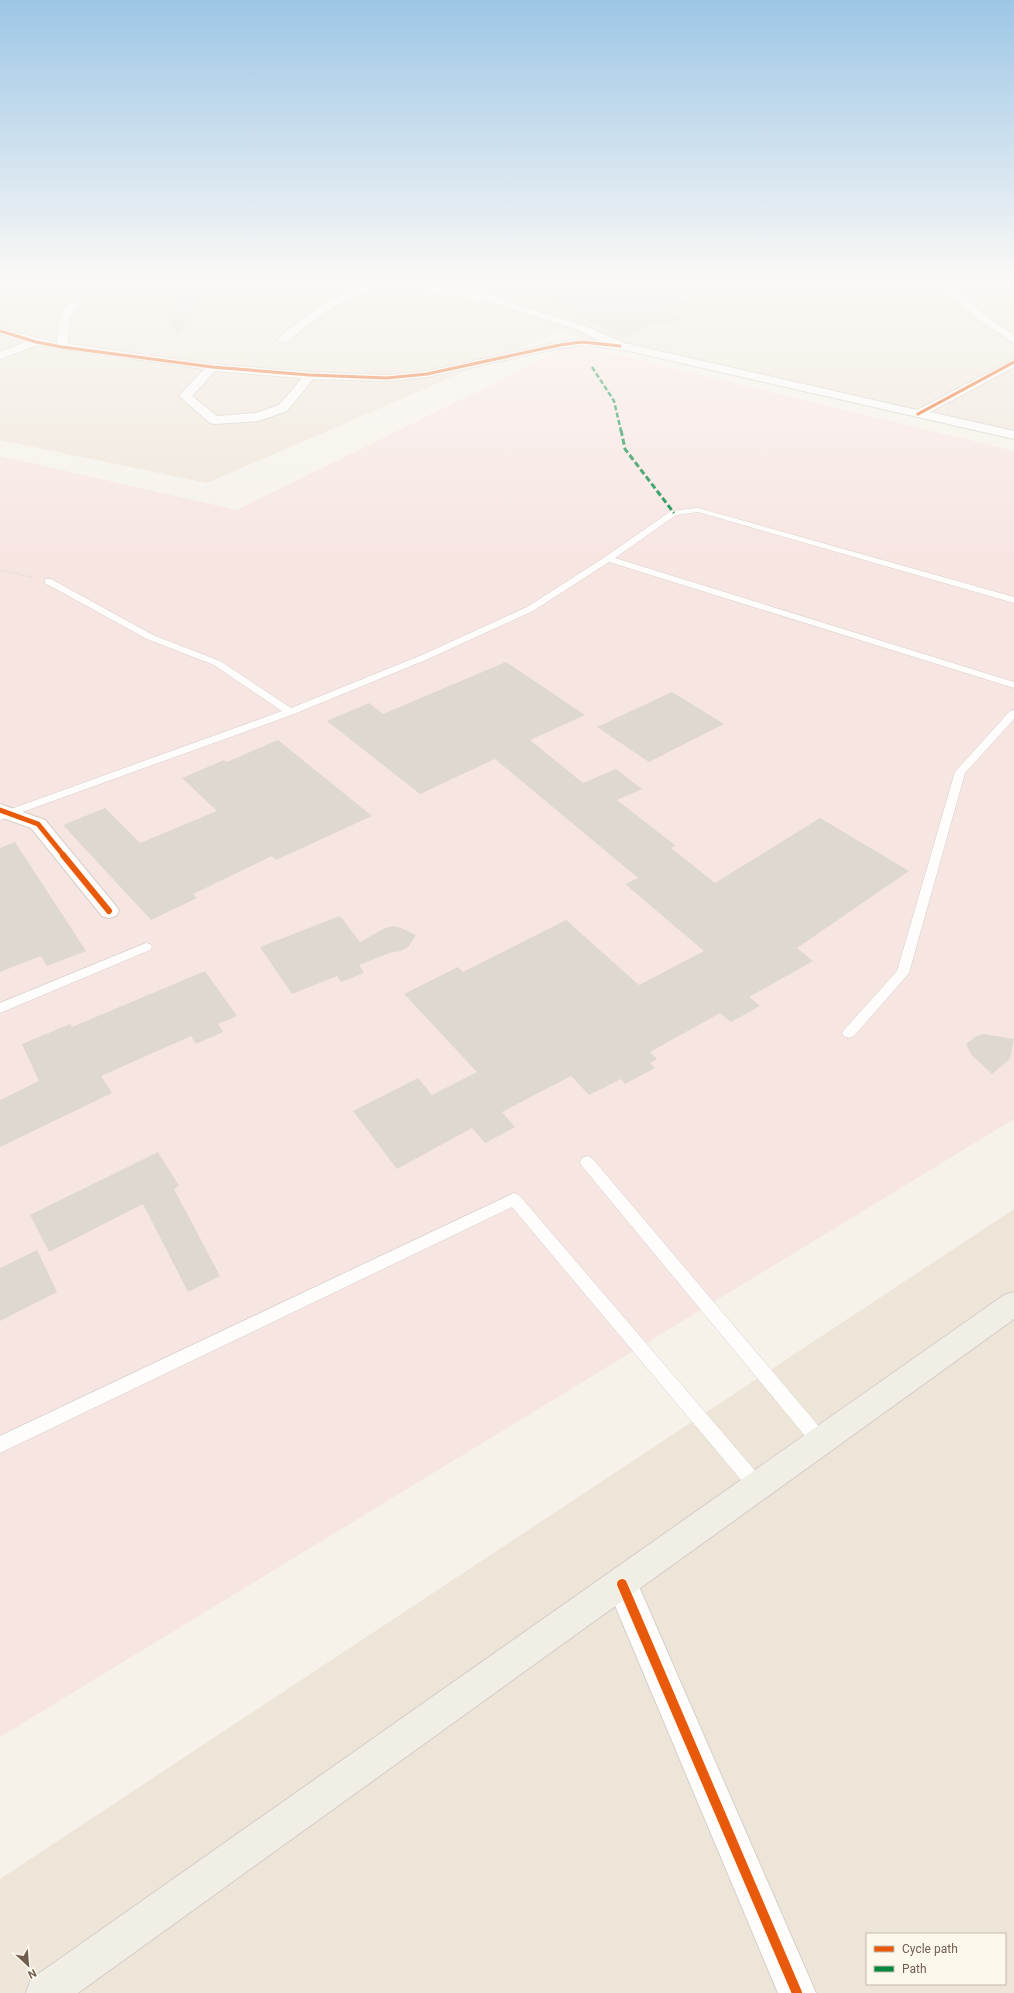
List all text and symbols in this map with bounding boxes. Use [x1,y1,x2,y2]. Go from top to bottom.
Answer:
legend [866,1933,1006,1985]
text: Cycle path [902,1942,958,1956]
north arrow [8,1945,48,1985]
text: Path [902,1962,927,1976]
text: N [26,1966,39,1981]

